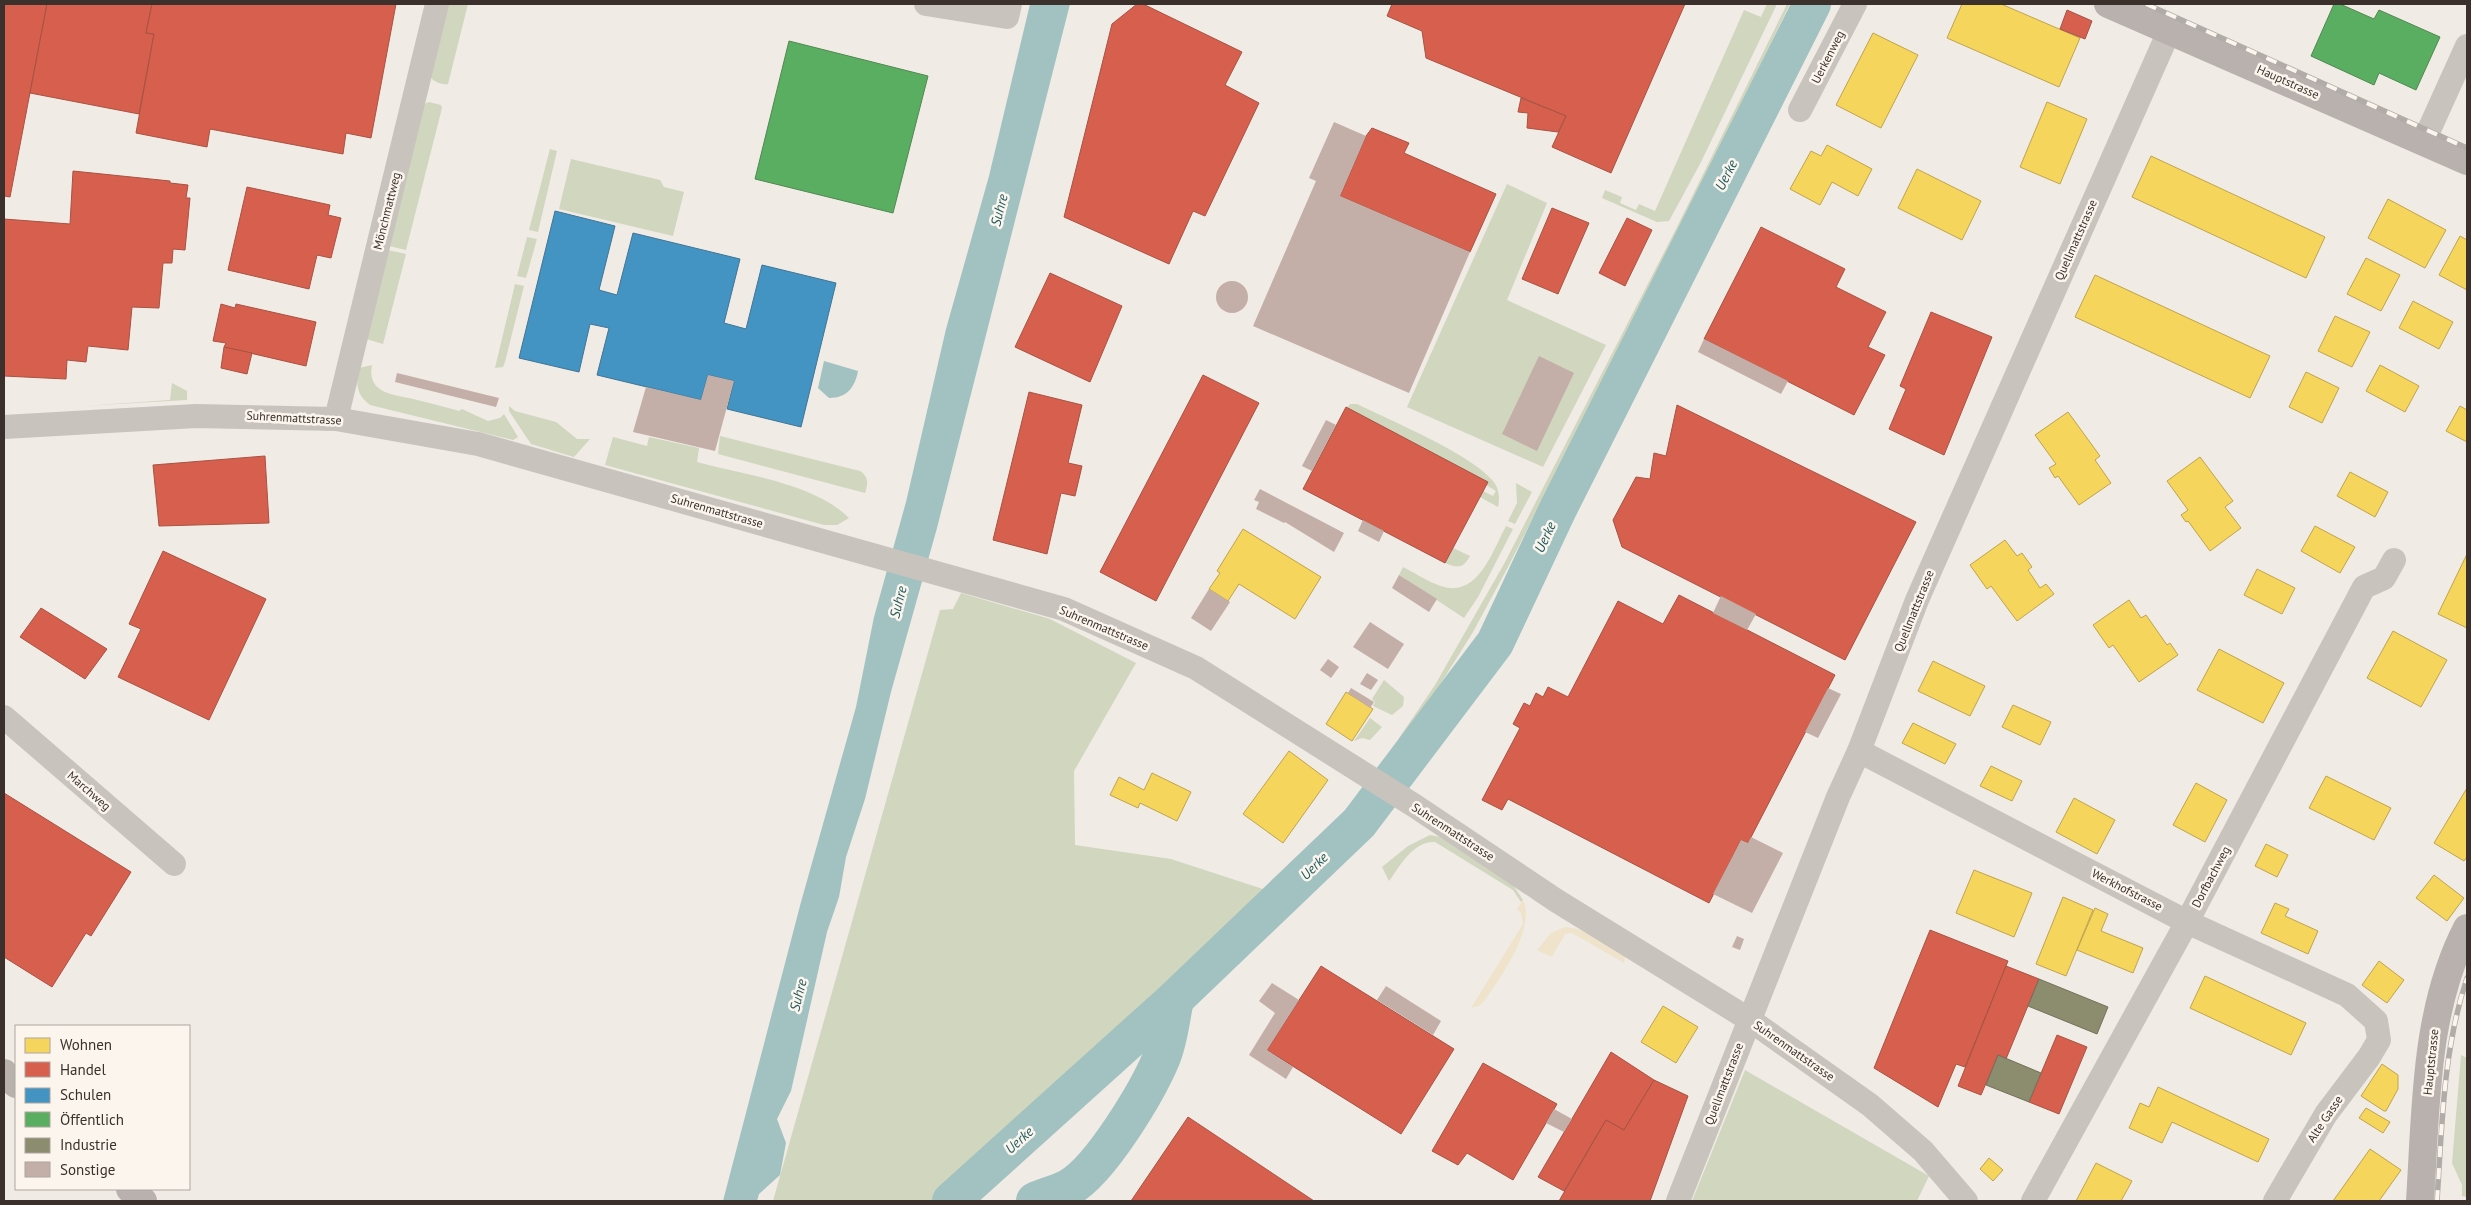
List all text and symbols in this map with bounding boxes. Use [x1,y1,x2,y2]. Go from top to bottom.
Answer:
street label: Uerkenweg [1808,28,1847,86]
street label: Hauptstrasse [2255,61,2322,102]
water label: Uerke [1711,156,1742,193]
street label: Mönchmattweg [370,171,403,251]
water label: Suhre [986,191,1012,228]
street label: Quellmattstrasse [2051,197,2100,283]
street label: Suhrenmattstrasse [246,408,342,427]
street label: Suhrenmattstrasse [669,490,765,531]
water label: Uerke [1530,518,1560,555]
street label: Quellmattstrasse [1890,568,1937,654]
water label: Suhre [885,583,911,620]
street label: Suhrenmattstrasse [1057,602,1151,653]
street label: Marchweg [65,768,114,814]
street label: Suhrenmattstrasse [1409,799,1497,864]
street label: Dorfbachweg [2188,843,2233,910]
water label: Uerke [1296,848,1332,884]
street label: Werkhofstrasse [2089,865,2165,914]
water label: Suhre [785,976,811,1013]
street label: Suhrenmattstrasse [1751,1017,1838,1084]
legend [15,1025,190,1190]
street label: Hauptstrasse [2420,1028,2441,1096]
text: Wohnen [60,1035,112,1054]
street label: Quellmattstrasse [1701,1041,1746,1127]
text: Handel [60,1060,106,1079]
text: Schulen [60,1085,111,1104]
street label: Alte Gasse [2303,1092,2346,1145]
text: Öffentlich [60,1110,124,1129]
water label: Uerke [1001,1122,1037,1157]
text: Industrie [60,1135,117,1154]
text: Sonstige [60,1160,115,1179]

